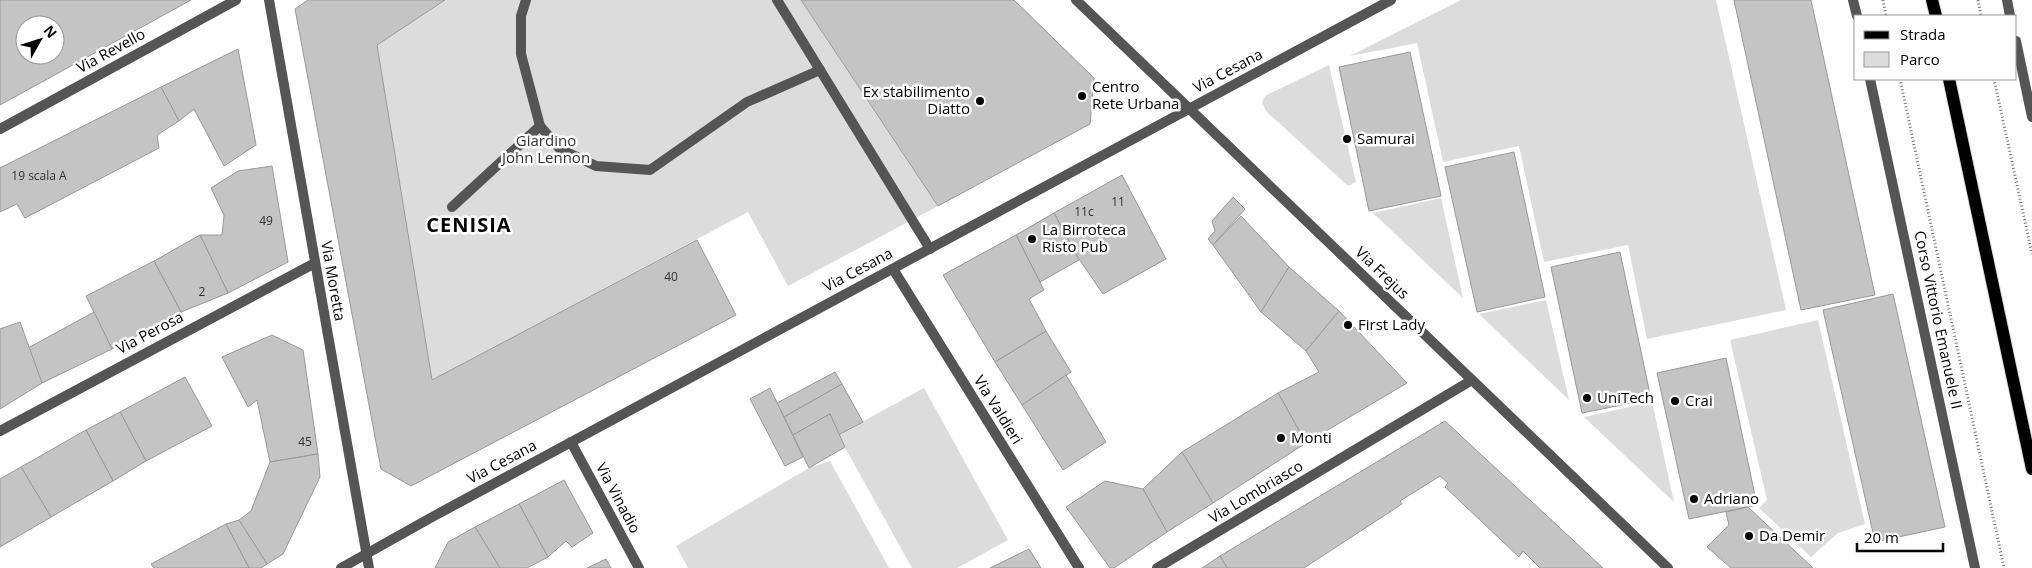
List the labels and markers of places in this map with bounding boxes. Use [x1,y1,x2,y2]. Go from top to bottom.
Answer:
place label: Centro Rete Urbana [1092,76,1179,113]
place label: Ex stabilimento Diatto [863,81,970,118]
marker: Centro Rete Urbana [1076,90,1088,102]
marker: Ex stabilimento Diatto [974,95,986,107]
place label: Samurai [1357,128,1415,148]
marker: Samurai [1341,133,1353,145]
place label: La Birroteca Risto Pub [1042,219,1126,256]
marker: La Birroteca Risto Pub [1026,233,1038,245]
place label: First Lady [1358,314,1425,334]
marker: First Lady [1342,319,1354,331]
place label: UniTech [1597,387,1654,407]
place label: Crai [1685,390,1713,410]
marker: UniTech [1581,392,1593,404]
marker: Crai [1669,395,1681,407]
place label: Monti [1291,427,1332,447]
marker: Monti [1275,432,1287,444]
place label: Adriano [1704,488,1759,508]
marker: Adriano [1688,493,1700,505]
place label: Da Demir [1759,525,1825,545]
marker: Da Demir [1743,530,1755,542]

